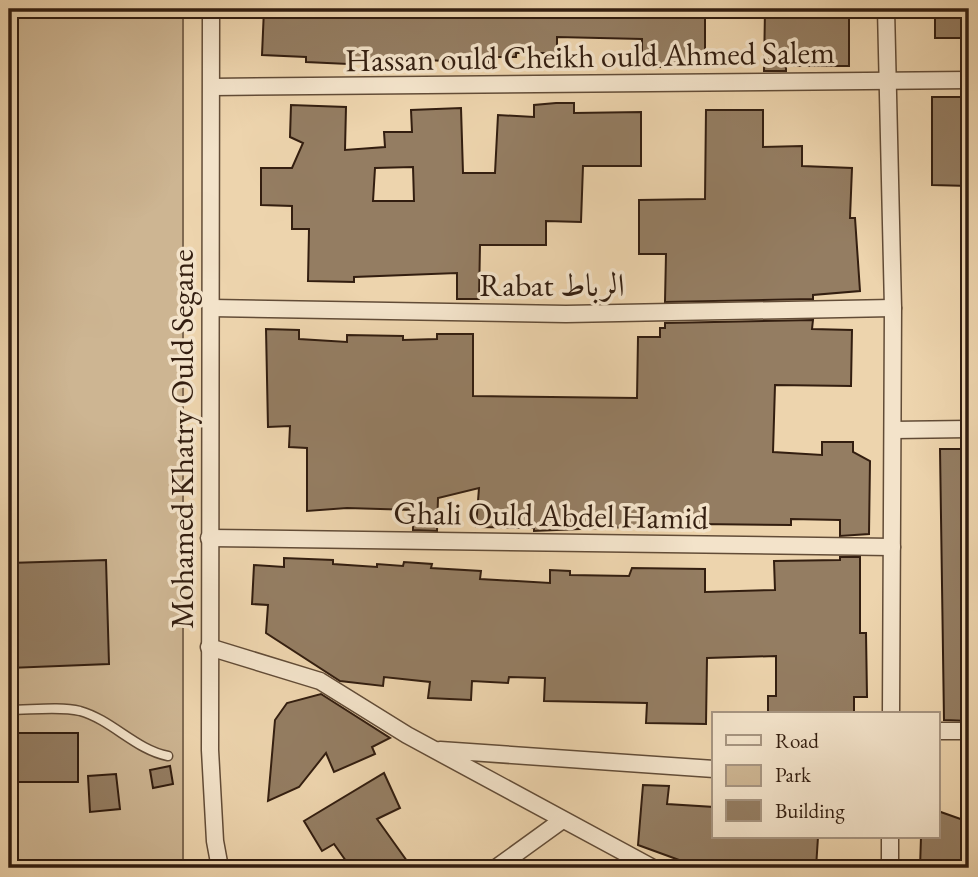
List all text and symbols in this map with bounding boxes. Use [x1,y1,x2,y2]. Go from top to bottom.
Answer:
street label: Hassan ould Cheikh ould Ahmed Salem [345,31,835,81]
street label: Mohamed Khatry Ould Segane [161,249,203,629]
street label: Rabat الرباط [479,264,625,306]
street label: Ghali Ould Abdel Hamid [393,491,710,539]
legend [712,712,940,838]
text: Road [775,727,819,754]
text: Park [775,761,812,788]
text: Building [775,797,845,824]

